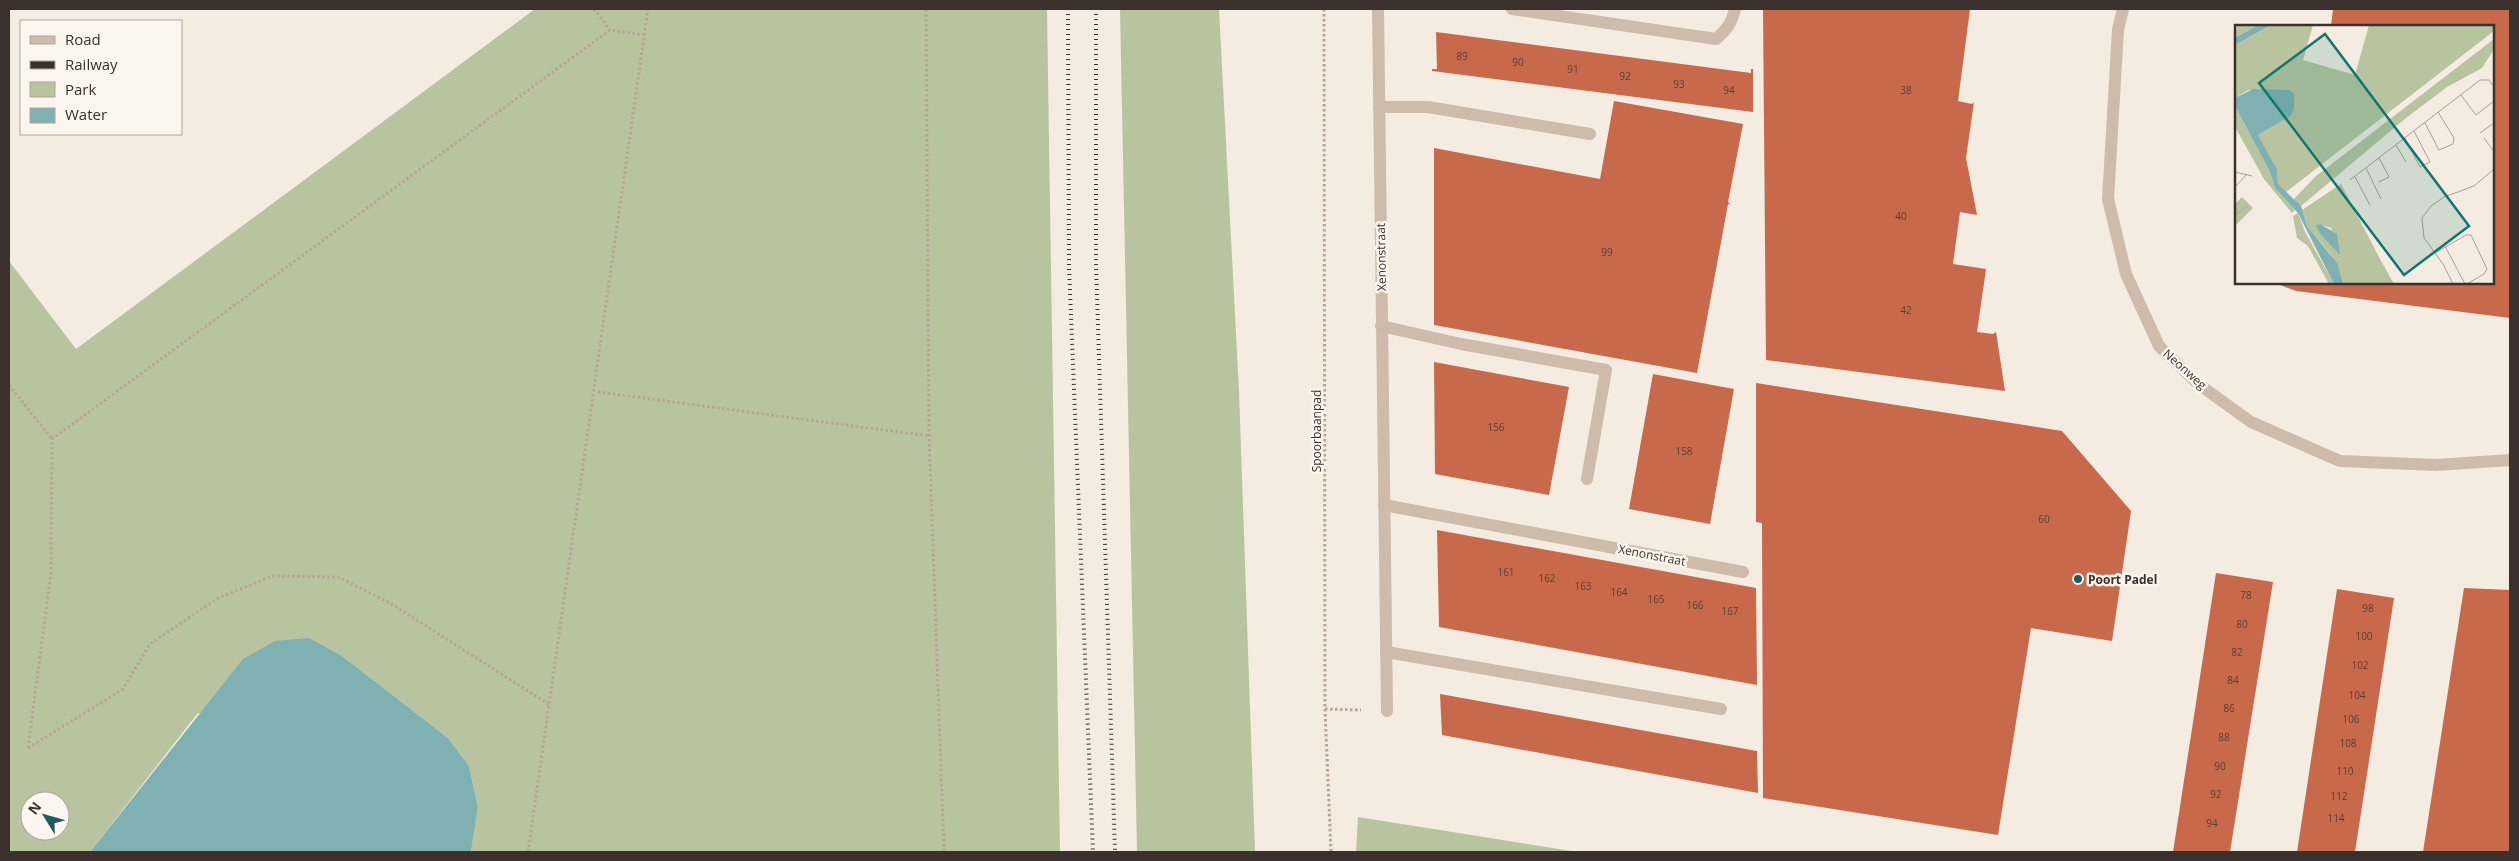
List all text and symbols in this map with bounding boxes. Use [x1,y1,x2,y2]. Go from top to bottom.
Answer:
legend [20,20,182,135]
inset map [2235,25,2494,284]
text: Road [65,29,101,49]
house number: 89 [1456,49,1468,63]
text: Railway [65,54,118,74]
house number: 90 [1512,55,1524,69]
house number: 91 [1567,62,1579,76]
house number: 92 [1619,69,1631,83]
house number: 93 [1673,77,1685,91]
text: Park [65,79,96,99]
house number: 94 [1723,83,1735,97]
house number: 38 [1900,83,1912,97]
text: Water [65,104,107,124]
house number: 40 [1895,209,1907,223]
street label: Xenonstraat [1372,223,1390,291]
house number: 99 [1601,245,1613,259]
house number: 42 [1900,303,1912,317]
street label: Neonweg [2160,345,2211,393]
street label: Spoorbaanpad [1308,390,1325,472]
house number: 156 [1487,420,1505,434]
house number: 158 [1675,444,1693,458]
house number: 60 [2038,512,2050,526]
street label: Xenonstraat [1617,540,1687,570]
house number: 161 [1497,565,1515,579]
house number: 162 [1538,571,1556,585]
place label: Poort Padel [2088,571,2157,588]
marker: Poort Padel [2072,573,2084,585]
house number: 163 [1574,579,1592,593]
house number: 164 [1610,585,1628,599]
house number: 78 [2240,588,2252,602]
house number: 165 [1647,592,1665,606]
house number: 166 [1686,598,1704,612]
house number: 98 [2362,601,2374,615]
house number: 167 [1721,604,1739,618]
house number: 80 [2236,617,2248,631]
house number: 100 [2355,629,2373,643]
house number: 82 [2231,645,2243,659]
house number: 102 [2351,658,2369,672]
house number: 84 [2227,673,2239,687]
house number: 104 [2348,688,2366,702]
house number: 86 [2223,701,2235,715]
house number: 106 [2342,712,2360,726]
house number: 88 [2218,730,2230,744]
house number: 108 [2339,736,2357,750]
house number: 90 [2214,759,2226,773]
house number: 110 [2336,764,2354,778]
house number: 92 [2210,787,2222,801]
house number: 112 [2330,789,2348,803]
north arrow [20,791,70,841]
text: N [23,798,45,818]
house number: 114 [2327,811,2345,825]
house number: 94 [2206,816,2218,830]

